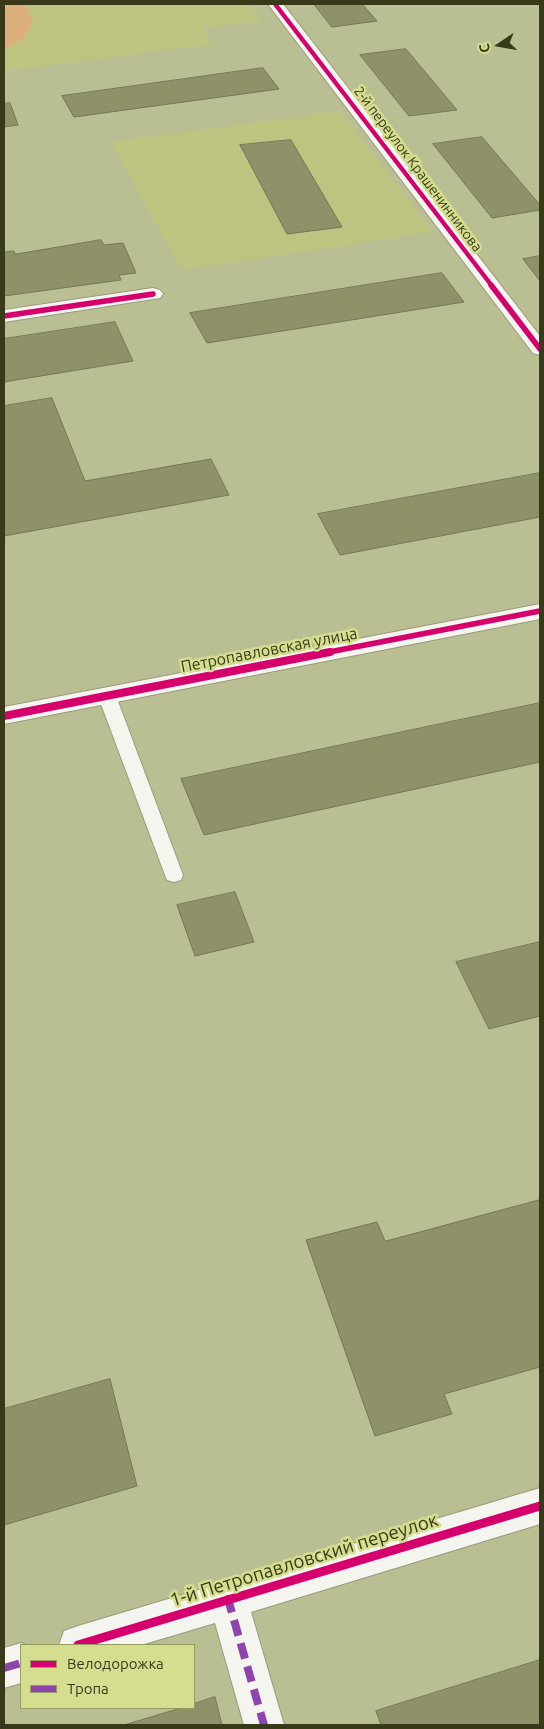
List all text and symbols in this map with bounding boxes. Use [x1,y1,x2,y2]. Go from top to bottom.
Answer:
north arrow [474,20,524,70]
text: С [476,42,493,54]
street label: 2-й переулок Крашенинникова [350,83,486,255]
street label: Петропавловская улица [179,623,359,677]
street label: 1-й Петропавловский переулок [167,1508,441,1612]
legend [20,1644,195,1709]
text: Велодорожка [67,1655,164,1672]
text: Тропа [67,1680,109,1697]

